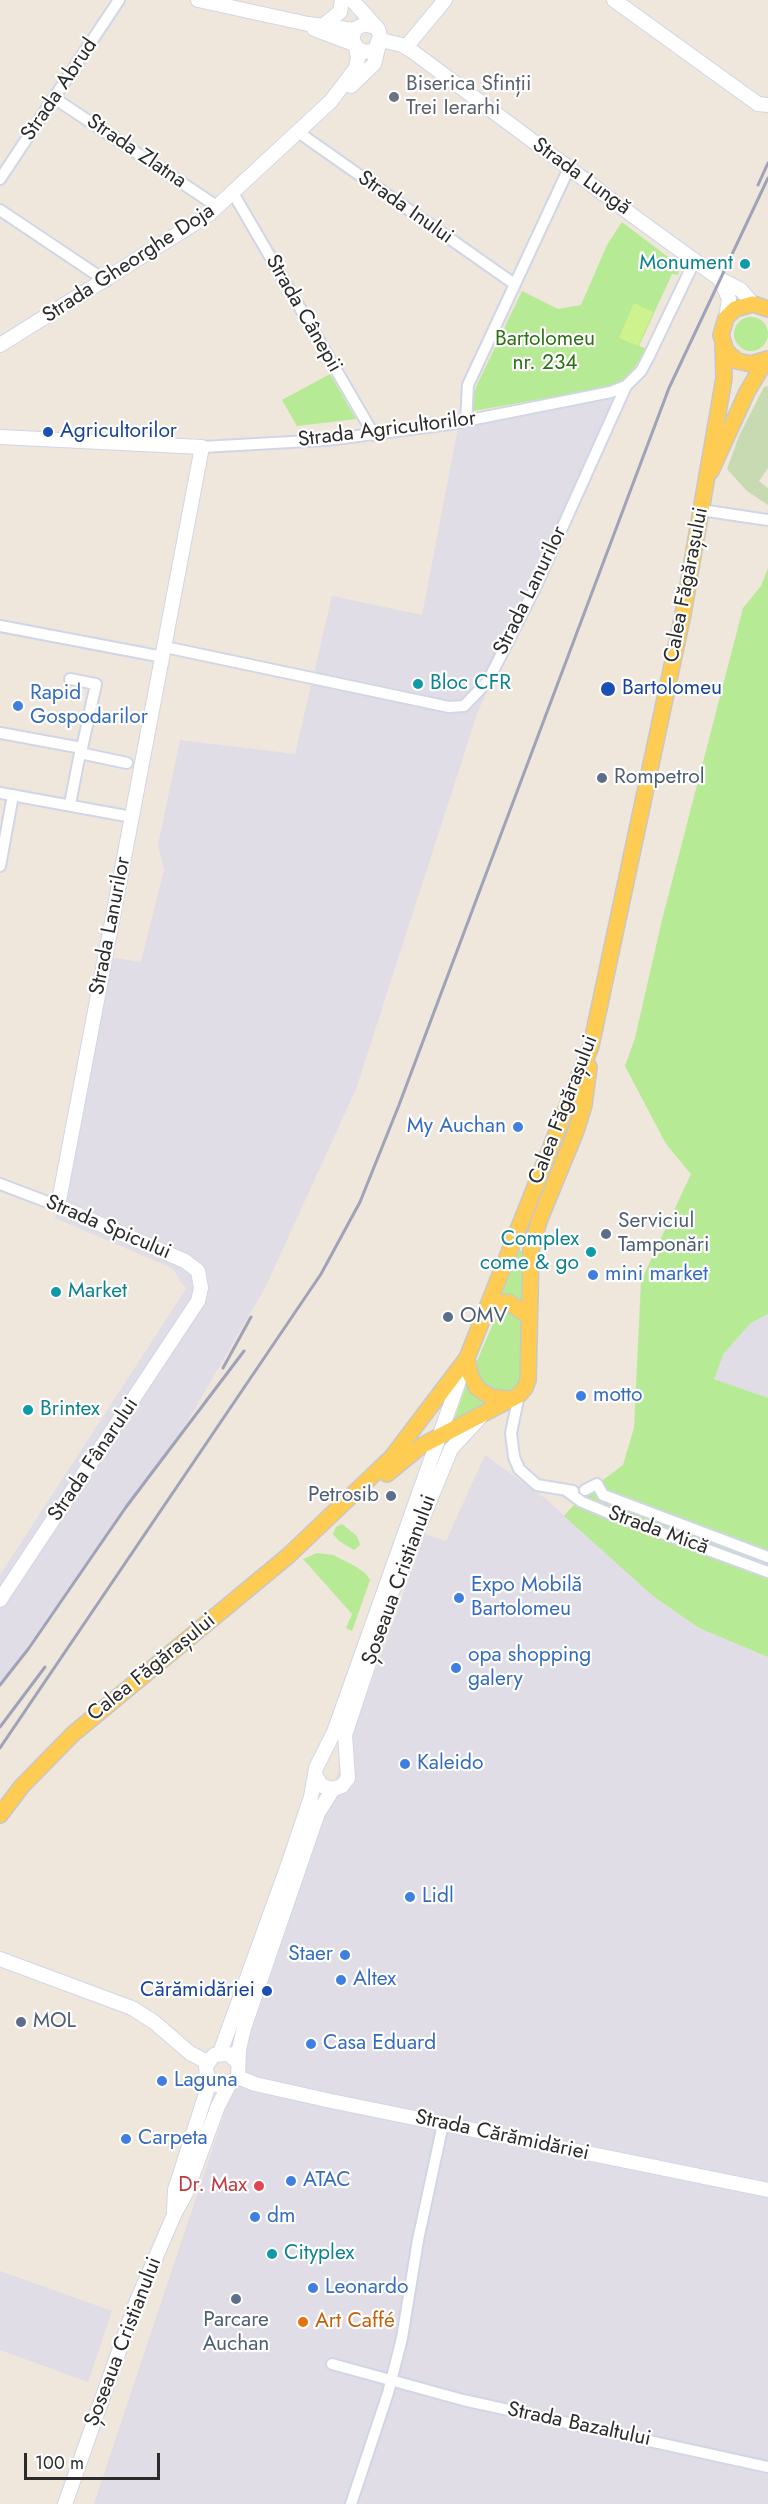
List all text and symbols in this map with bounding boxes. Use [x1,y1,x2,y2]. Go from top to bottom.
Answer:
street label: Strada Abrud [16,34,104,146]
place label: Biserica Sfinții Trei Ierarhi [406,72,532,122]
marker: Biserica Sfinții Trei Ierarhi [387,90,401,104]
street label: Strada Zlatna [81,109,191,195]
street label: Strada Lungă [527,133,635,221]
street label: Strada Inului [352,166,458,250]
street label: Strada Gheorghe Doja [38,199,220,329]
street label: Strada Cânepii [259,251,347,377]
place label: Monument [639,251,733,277]
marker: Monument [738,257,752,271]
park label: Bartolomeu nr. 234 [495,327,595,377]
street label: Strada Agricultorilor [296,407,478,453]
place label: Agricultorilor [60,419,177,445]
marker: Agricultorilor [41,425,55,439]
street label: Calea Făgărașului [660,505,714,665]
street label: Strada Lanurilor [489,523,573,659]
place label: Bloc CFR [430,671,511,697]
place label: Bartolomeu [622,676,722,702]
marker: Bloc CFR [411,677,425,691]
marker: Bartolomeu [599,680,617,698]
place label: Rapid Gospodarilor [30,681,148,731]
marker: Rapid Gospodarilor [11,699,25,713]
place label: Rompetrol [614,765,705,791]
marker: Rompetrol [595,771,609,785]
street label: Strada Lanurilor [85,855,137,997]
street label: Calea Făgărașului [524,1032,604,1188]
place label: My Auchan [407,1114,506,1140]
marker: My Auchan [511,1120,525,1134]
street label: Strada Spicului [42,1190,174,1266]
place label: Serviciul Tamponări [618,1209,709,1259]
place label: Complex come & go [480,1227,579,1277]
marker: Serviciul Tamponări [599,1227,613,1241]
marker: Complex come & go [584,1245,598,1259]
place label: mini market [605,1262,708,1288]
marker: mini market [586,1268,600,1282]
place label: Market [68,1279,127,1305]
marker: Market [49,1285,63,1299]
place label: OMV [460,1304,507,1330]
marker: OMV [441,1310,455,1324]
place label: motto [593,1383,642,1409]
marker: motto [574,1389,588,1403]
street label: Strada Fânarului [43,1393,145,1527]
place label: Brintex [40,1397,100,1423]
marker: Brintex [21,1403,35,1417]
place label: Petrosib [308,1483,379,1509]
marker: Petrosib [384,1489,398,1503]
street label: Șoseaua Cristianului [358,1491,442,1669]
street label: Strada Mică [604,1501,712,1561]
place label: Expo Mobilă Bartolomeu [471,1573,582,1623]
marker: Expo Mobilă Bartolomeu [452,1591,466,1605]
street label: Calea Făgărașului [83,1609,221,1727]
place label: opa shopping galery [468,1643,591,1693]
marker: opa shopping galery [449,1661,463,1675]
place label: Kaleido [417,1751,484,1777]
marker: Kaleido [398,1757,412,1771]
place label: Lidl [422,1884,454,1910]
marker: Lidl [403,1890,417,1904]
place label: Staer [288,1942,333,1968]
marker: Staer [338,1948,352,1962]
place label: Altex [353,1967,396,1993]
marker: Altex [334,1973,348,1987]
place label: Cărămidăriei [140,1978,255,2004]
marker: Cărămidăriei [260,1984,274,1998]
place label: MOL [33,2009,76,2035]
marker: MOL [14,2015,28,2029]
place label: Casa Eduard [323,2031,436,2057]
marker: Casa Eduard [304,2037,318,2051]
place label: Laguna [174,2068,238,2094]
marker: Laguna [155,2074,169,2088]
street label: Strada Cărămidăriei [413,2105,591,2167]
place label: Carpeta [138,2126,208,2152]
marker: Carpeta [119,2132,133,2146]
place label: ATAC [303,2168,351,2194]
place label: Dr. Max [178,2173,247,2199]
marker: ATAC [284,2174,298,2188]
marker: Dr. Max [252,2179,266,2193]
place label: dm [267,2204,295,2230]
marker: dm [248,2210,262,2224]
place label: Cityplex [284,2241,354,2267]
marker: Cityplex [265,2247,279,2261]
street label: Șoseaua Cristianului [80,2254,168,2430]
place label: Leonardo [325,2275,408,2301]
marker: Leonardo [306,2281,320,2295]
marker: Parcare Auchan [229,2292,243,2306]
place label: Parcare Auchan [203,2308,269,2358]
place label: Art Caffé [315,2309,395,2335]
marker: Art Caffé [296,2315,310,2329]
street label: Strada Bazaltului [505,2397,653,2453]
scale bar [27,2441,164,2479]
text: 100 m [35,2450,84,2476]

